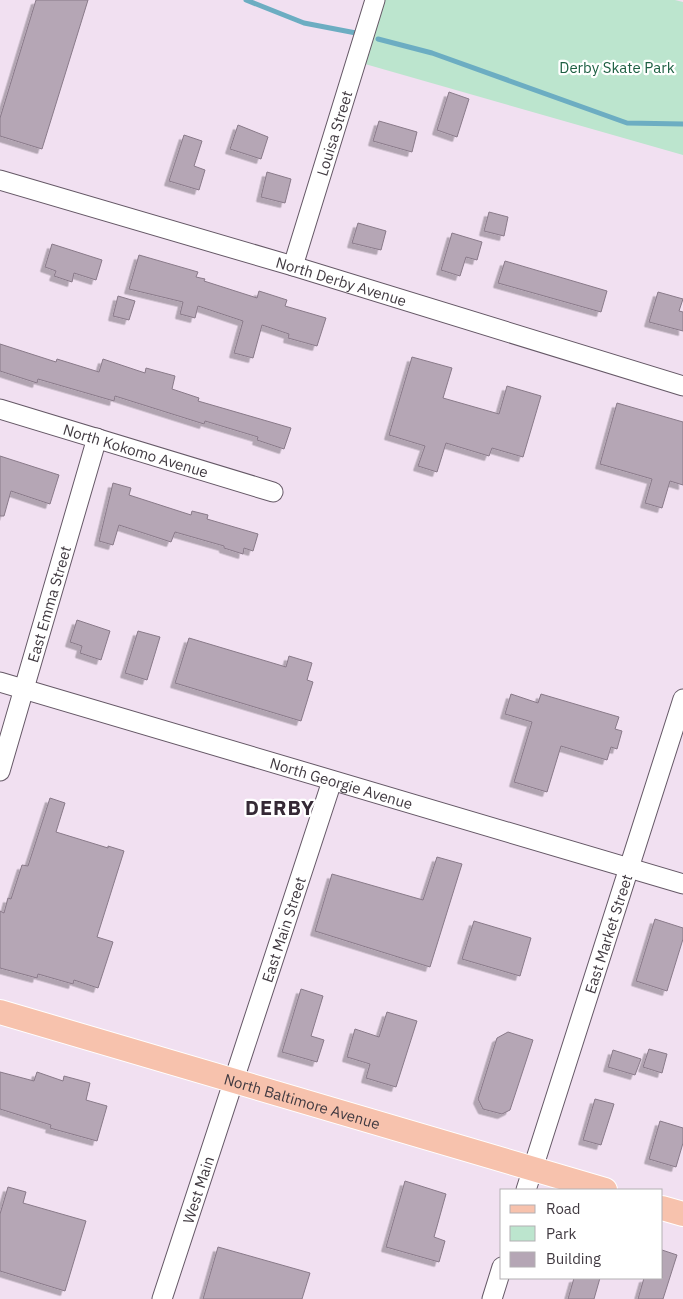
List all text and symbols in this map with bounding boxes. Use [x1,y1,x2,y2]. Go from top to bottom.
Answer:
park label: Derby Skate Park [559,58,675,77]
street label: Louisa Street [312,88,356,178]
street label: North Derby Avenue [274,252,409,310]
street label: North Kokomo Avenue [61,419,211,481]
street label: East Emma Street [23,543,75,664]
street label: North Georgie Avenue [268,753,415,813]
district label: DERBY [245,794,315,821]
street label: East Market Street [580,872,636,996]
street label: East Main Street [257,874,309,985]
street label: North Baltimore Avenue [222,1069,382,1133]
street label: West Main [178,1154,218,1226]
legend [500,1189,663,1279]
text: Road [546,1199,581,1218]
text: Park [546,1224,576,1243]
text: Building [546,1249,601,1268]

